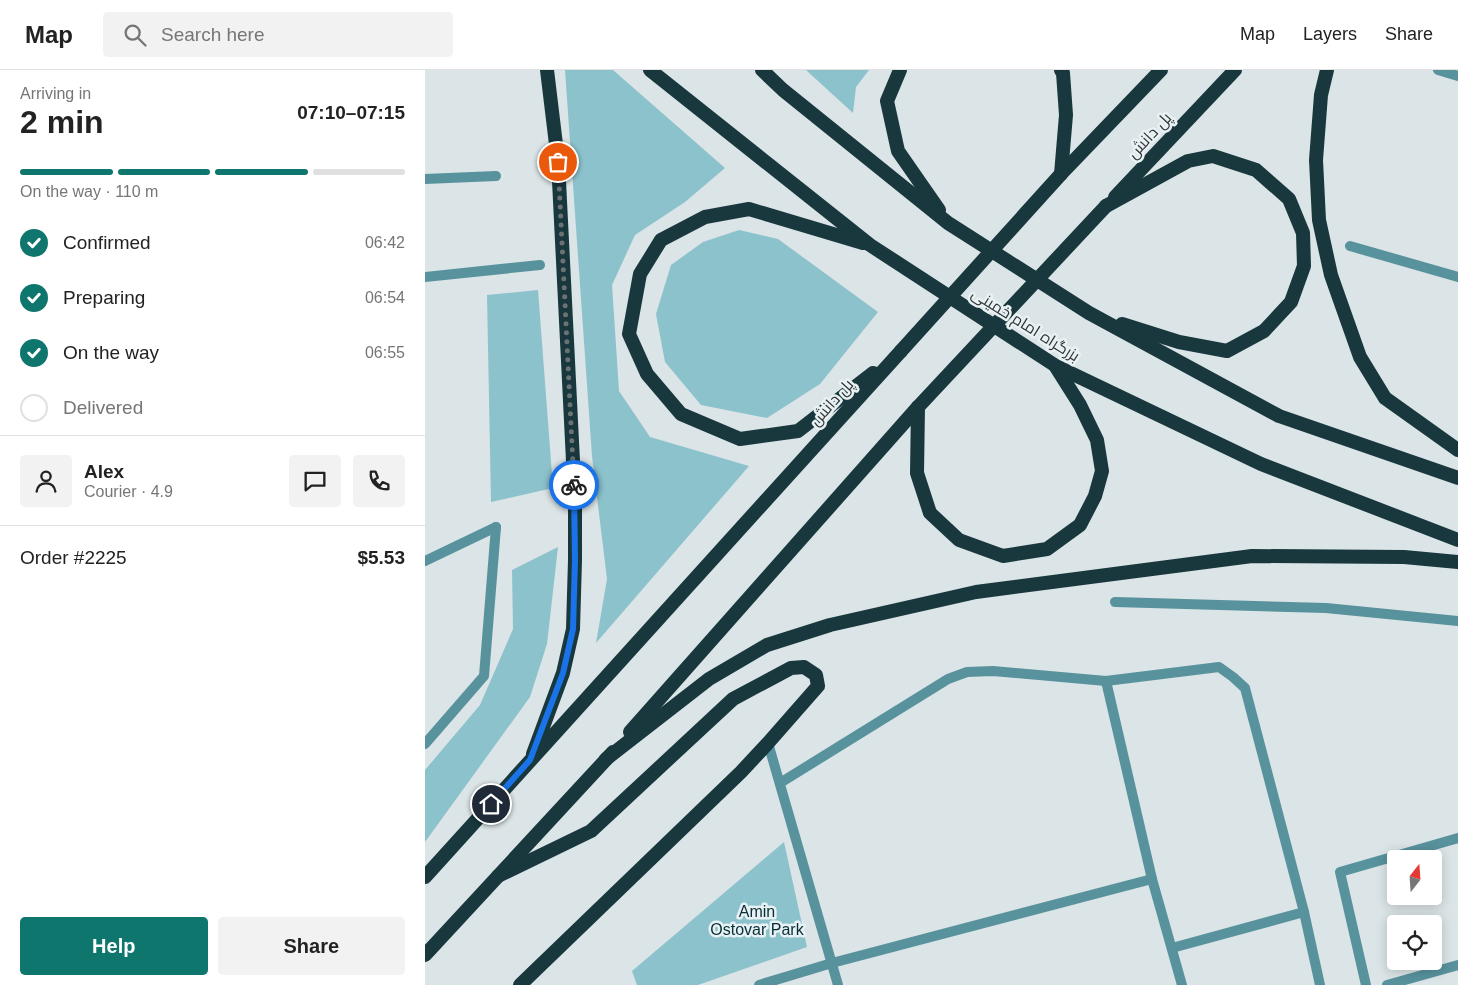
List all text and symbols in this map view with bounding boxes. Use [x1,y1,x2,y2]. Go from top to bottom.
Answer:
search box [103,12,453,57]
text: Map [25,21,73,48]
icon: search [121,21,149,49]
text: Search here [161,24,265,45]
text: Map [1240,24,1275,44]
text: Layers [1303,24,1357,44]
text: Share [1385,24,1433,44]
text: Arriving in [20,85,91,102]
text: 07:10–07:15 [297,102,405,123]
text: 2 min [20,104,104,140]
street label: پل دانش [1124,108,1177,164]
pin [537,141,579,183]
icon: bag [544,148,572,176]
text: On the way · 110 m [20,183,158,200]
icon: check [20,229,48,257]
text: Confirmed [63,232,151,253]
text: 06:42 [365,234,405,251]
icon: check [20,284,48,312]
street label: بزرگراه امام خمینی [967,284,1083,367]
text: Preparing [63,287,145,308]
text: 06:54 [365,289,405,306]
icon: check [20,339,48,367]
text: On the way [63,342,159,363]
text: 06:55 [365,344,405,361]
street label: پل دانش [806,375,859,431]
text: Delivered [63,397,143,418]
button: person [20,455,72,507]
button: chat [289,455,341,507]
button: phone [353,455,405,507]
courier [549,460,599,510]
text: Alex [84,461,124,482]
icon: bike [560,471,588,499]
text: Courier · 4.9 [84,483,173,500]
text: Order #2225 [20,547,127,568]
text: $5.53 [357,547,405,568]
pin [470,783,512,825]
icon: home [477,790,505,818]
north arrow [1387,850,1443,905]
map controls [1387,850,1442,970]
park label: Amin Ostovar Park [710,903,805,938]
button: locate [1387,915,1442,970]
button: Help [20,917,208,975]
button: Share [218,917,405,975]

